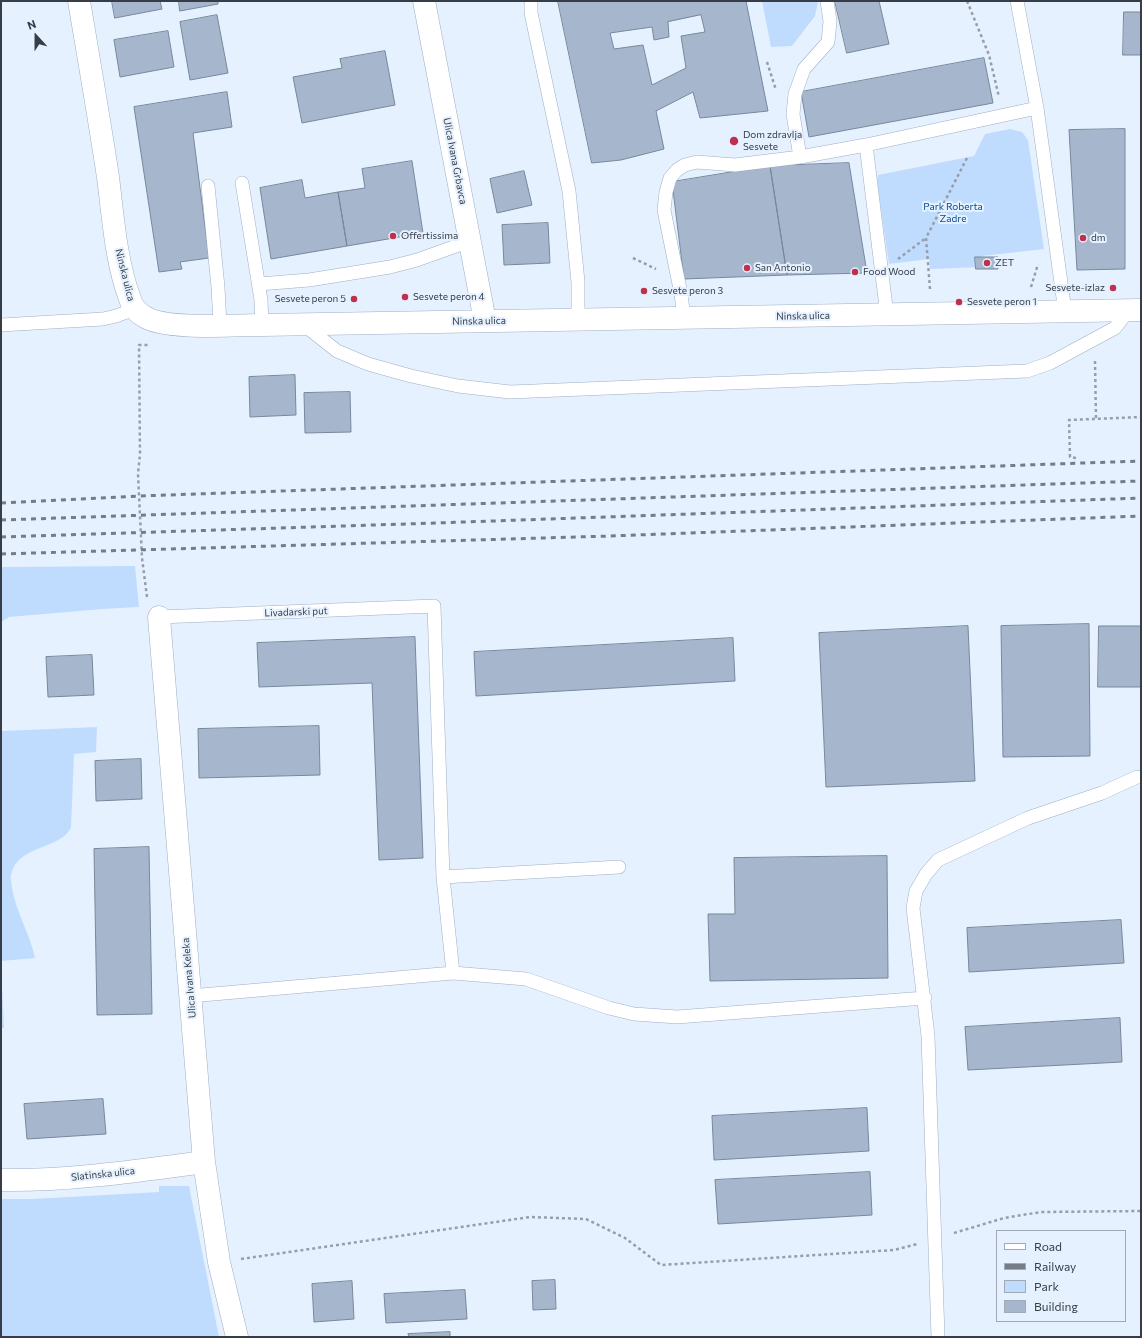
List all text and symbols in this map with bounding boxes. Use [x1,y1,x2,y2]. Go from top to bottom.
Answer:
north arrow [16,16,56,56]
text: N [25,17,38,32]
street label: Ulica Ivana Grbavca [441,117,469,205]
place label: Dom zdravlja Sesvete [743,129,802,152]
marker: Dom zdravlja Sesvete [728,135,740,147]
park label: Park Roberta Zadre [923,201,983,224]
place label: Offertissima [401,230,458,242]
marker: Offertissima [388,231,398,241]
place label: dm [1091,232,1105,244]
marker: dm [1078,233,1088,243]
street label: Ninska ulica [113,247,137,303]
place label: ZET [995,257,1014,269]
marker: ZET [982,258,992,268]
place label: San Antonio [755,262,811,274]
marker: San Antonio [742,263,752,273]
place label: Food Wood [863,266,915,278]
marker: Food Wood [850,267,860,277]
place label: Sesvete-izlaz [1045,282,1105,294]
marker: Sesvete-izlaz [1108,283,1118,293]
place label: Sesvete peron 3 [652,285,723,297]
marker: Sesvete peron 3 [639,286,649,296]
place label: Sesvete peron 4 [413,291,485,303]
marker: Sesvete peron 4 [400,292,410,302]
place label: Sesvete peron 5 [275,293,346,305]
marker: Sesvete peron 5 [349,294,359,304]
place label: Sesvete peron 1 [967,296,1037,308]
marker: Sesvete peron 1 [954,297,964,307]
street label: Ninska ulica [776,310,830,322]
street label: Ninska ulica [452,315,506,327]
street label: Livadarski put [264,605,328,619]
street label: Ulica Ivana Keleka [180,937,198,1019]
street label: Slatinska ulica [71,1165,135,1183]
legend [996,1230,1126,1322]
text: Road [1034,1239,1062,1253]
text: Railway [1034,1259,1076,1273]
text: Park [1034,1279,1059,1293]
text: Building [1034,1299,1078,1313]

